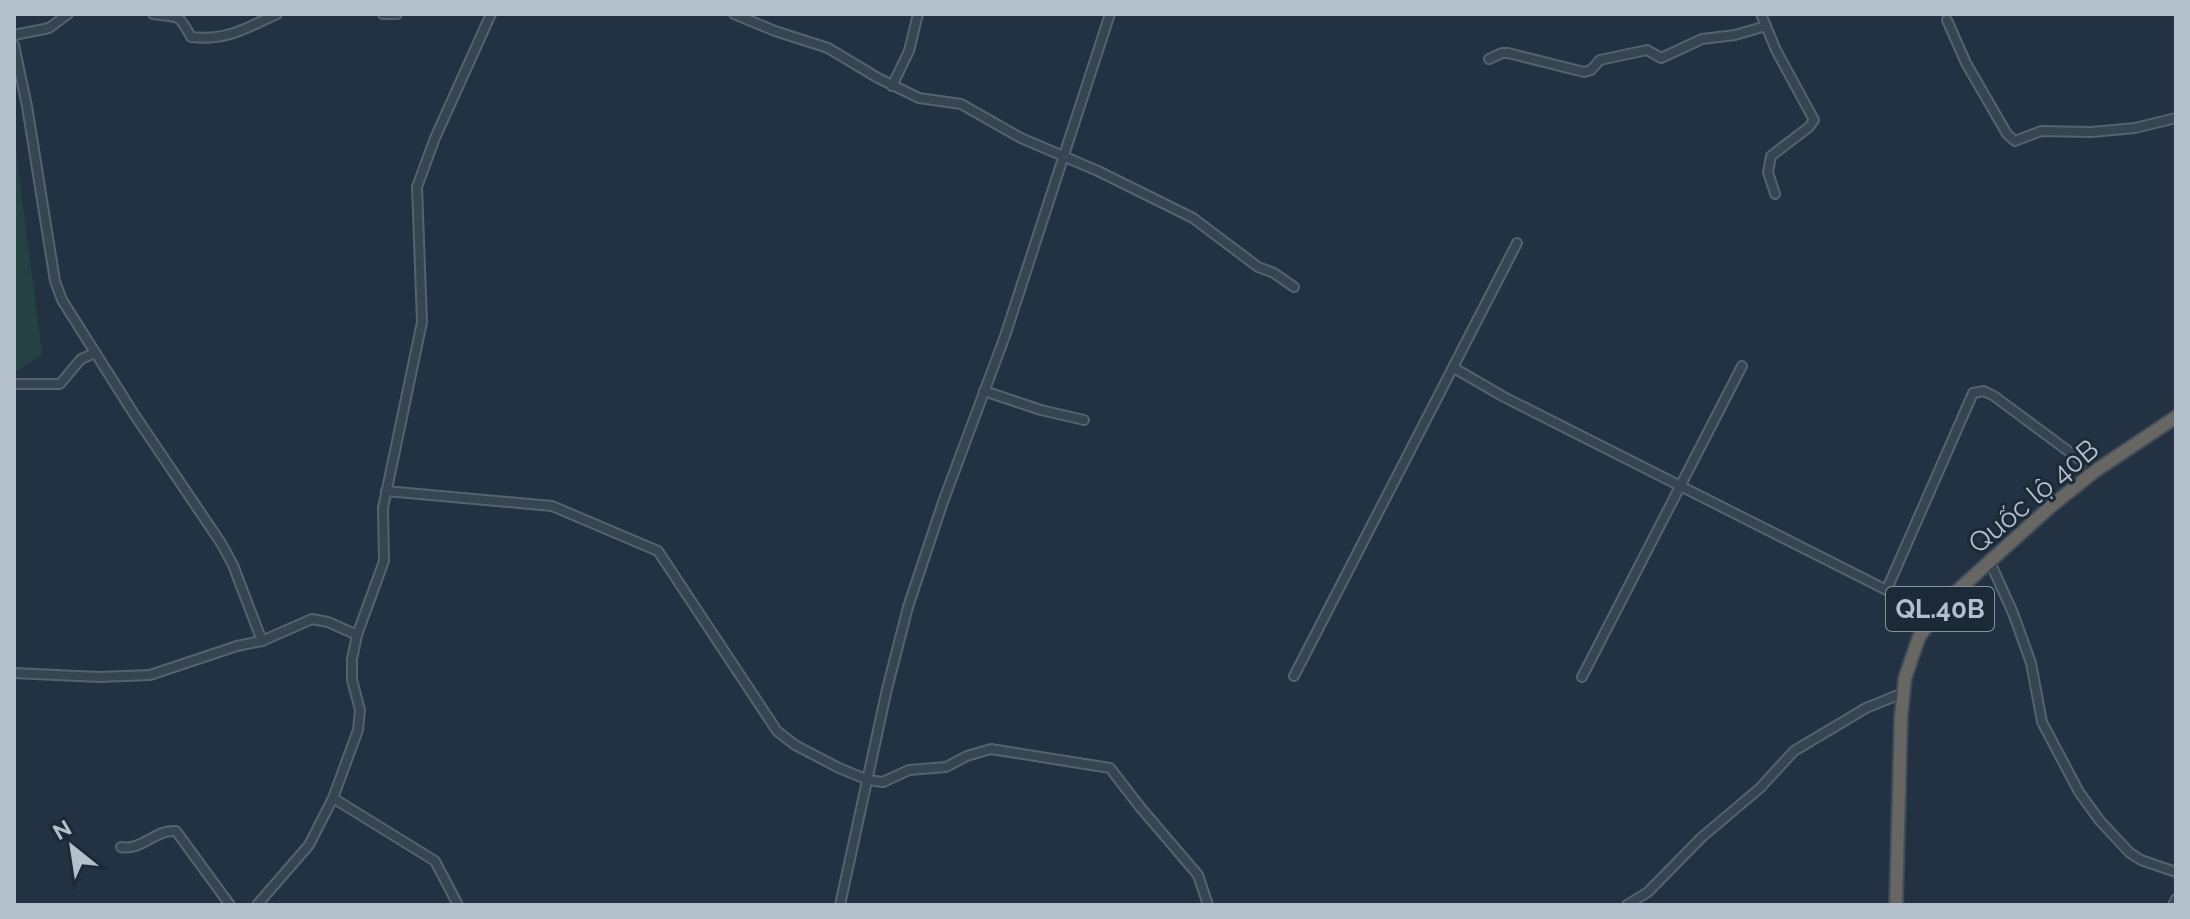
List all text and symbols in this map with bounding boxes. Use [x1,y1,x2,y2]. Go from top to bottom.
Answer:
street label: Quốc lộ 40B [1962,433,2105,560]
road number: QL.40B [1886,587,1994,631]
north arrow [32,807,112,887]
text: N [48,814,76,845]

